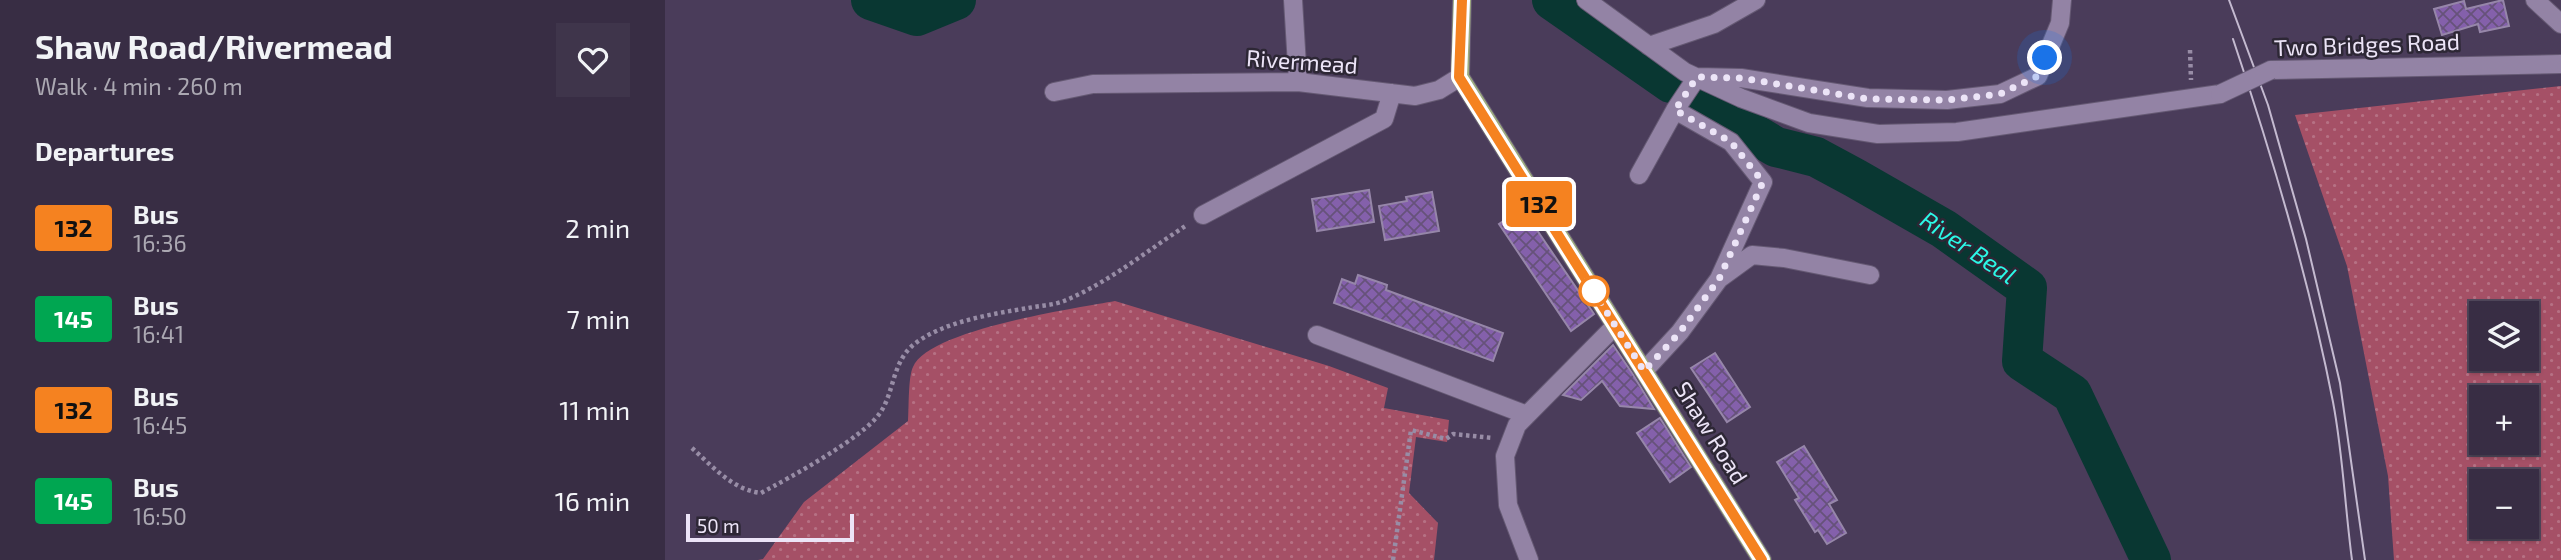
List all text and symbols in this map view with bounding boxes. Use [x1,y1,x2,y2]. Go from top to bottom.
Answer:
button: heart [556,23,630,97]
text: Shaw Road/Rivermead [35,26,393,66]
street label: Two Bridges Road [2274,27,2460,61]
your location [2027,40,2062,75]
street label: Rivermead [1245,43,1359,79]
text: Walk · 4 min · 260 m [35,72,243,100]
text: Departures [35,135,174,166]
line badge: 132 [1499,181,1579,227]
text: 132 [1520,189,1558,218]
text: Bus [133,198,179,229]
water label: River Beal [1915,204,2022,289]
text: 2 min [565,212,630,243]
text: 132 [55,213,92,242]
text: 16:36 [133,229,187,257]
unlabelled marker [1579,276,1609,306]
text: Bus [133,289,179,320]
map controls [2469,301,2539,539]
button: layers [2469,301,2539,371]
text: 7 min [567,303,630,334]
text: 145 [54,304,93,333]
text: 16:41 [133,320,184,348]
street label: Shaw Road [1669,376,1754,489]
text: Bus [133,380,179,411]
button: + [2469,385,2539,455]
text: 11 min [559,394,630,425]
text: 132 [55,395,92,424]
text: 16:45 [133,411,187,439]
button: − [2469,469,2539,539]
text: Bus [133,471,179,502]
text: 16 min [555,485,630,516]
text: 145 [54,486,93,515]
text: 16:50 [133,502,187,530]
scale bar [686,511,854,543]
text: 50 m [697,514,740,537]

